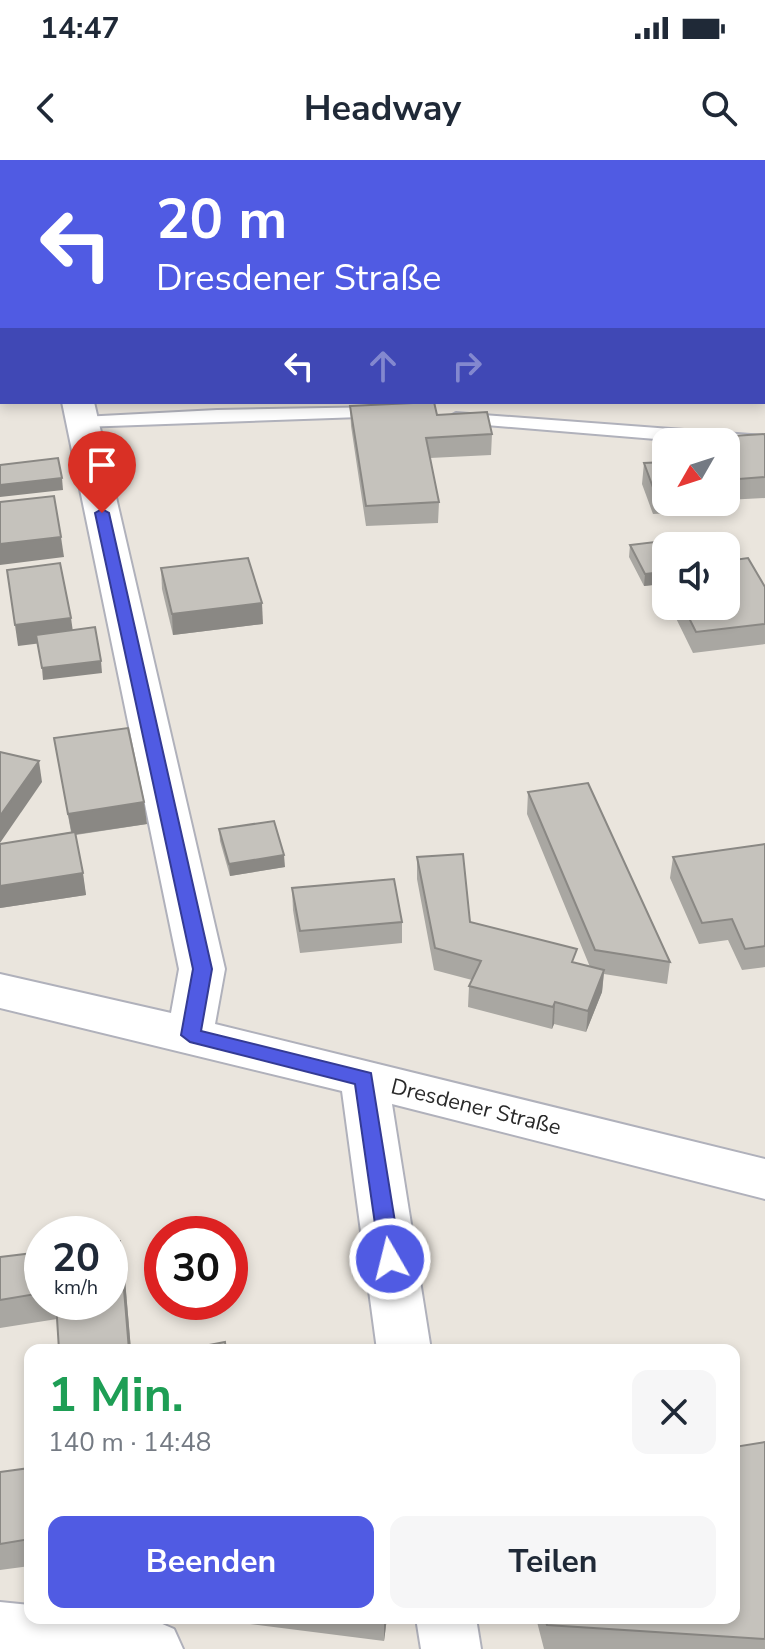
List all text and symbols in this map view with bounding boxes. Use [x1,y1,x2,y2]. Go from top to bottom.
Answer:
text: 14:47 [40,8,119,49]
text: Headway [304,84,461,133]
icon: back [24,86,68,130]
icon: search [697,86,741,130]
text: 20 m [156,181,287,258]
icon: left [24,192,128,296]
text: Dresdener Straße [156,254,441,303]
icon: left [277,344,321,388]
icon: ahead [361,344,405,388]
icon: right [445,344,489,388]
north arrow [652,428,740,516]
map controls [652,428,740,620]
pin [68,431,136,513]
icon: arrive [80,443,124,487]
button: sound [652,532,740,620]
street label: Dresdener Straße [388,1071,564,1143]
speed limit sign: 30 [144,1216,248,1320]
position arrow [348,1217,432,1301]
text: 20 [52,1231,100,1285]
text: km/h [54,1274,98,1301]
text: 1 Min. [48,1362,184,1428]
button: close [632,1370,716,1454]
text: 140 m · 14:48 [48,1425,211,1460]
button: Beenden [48,1516,374,1608]
button: Teilen [390,1516,716,1608]

